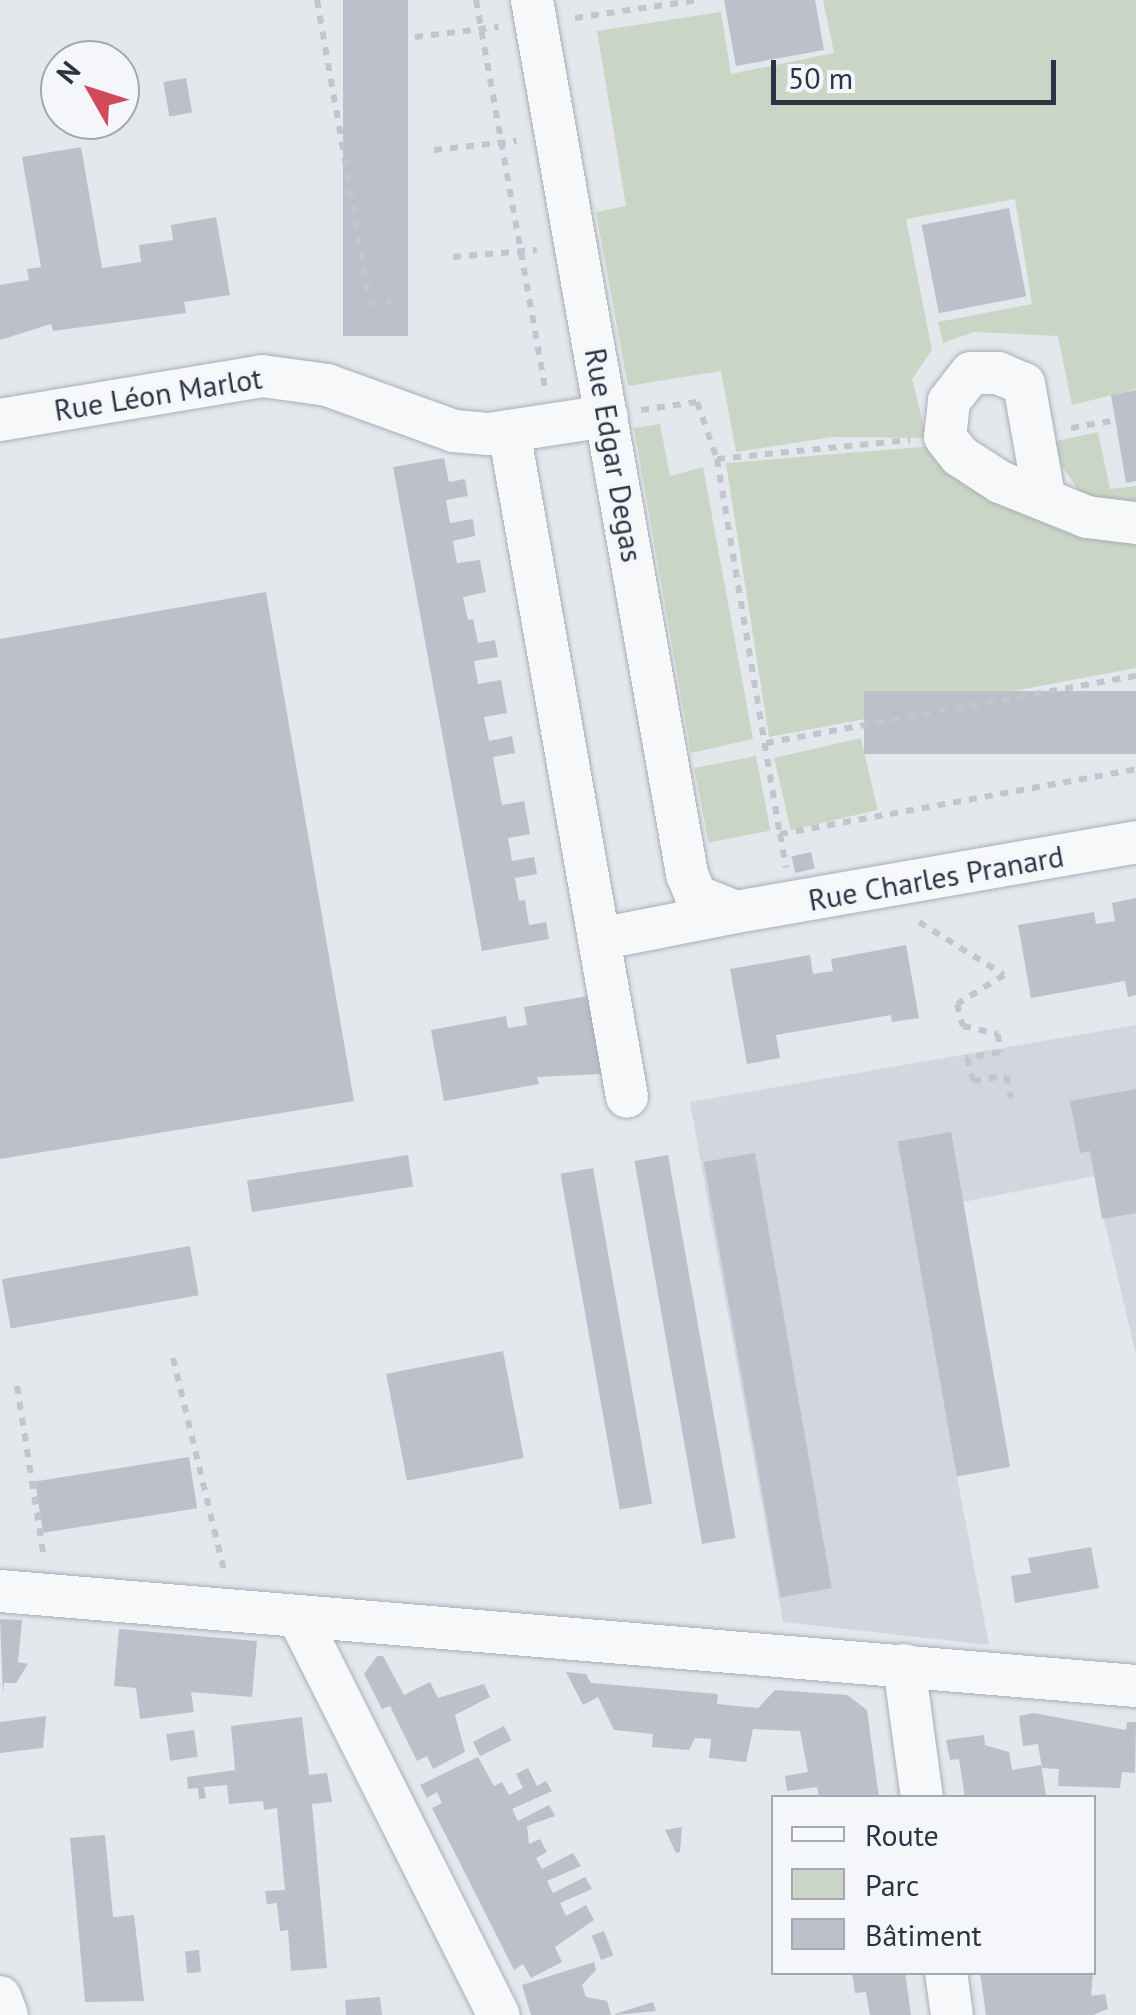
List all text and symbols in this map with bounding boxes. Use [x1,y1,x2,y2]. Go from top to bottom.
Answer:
north arrow [40,40,140,140]
scale bar [776,40,1061,102]
text: N [48,53,88,91]
text: 50 m [788,58,853,97]
street label: Rue Edgar Degas [577,345,651,565]
street label: Rue Léon Marlot [52,360,264,428]
street label: Rue Charles Pranard [806,838,1066,918]
legend [771,1795,1096,1975]
text: Route [865,1815,939,1854]
text: Parc [865,1865,919,1904]
text: Bâtiment [865,1915,982,1954]

